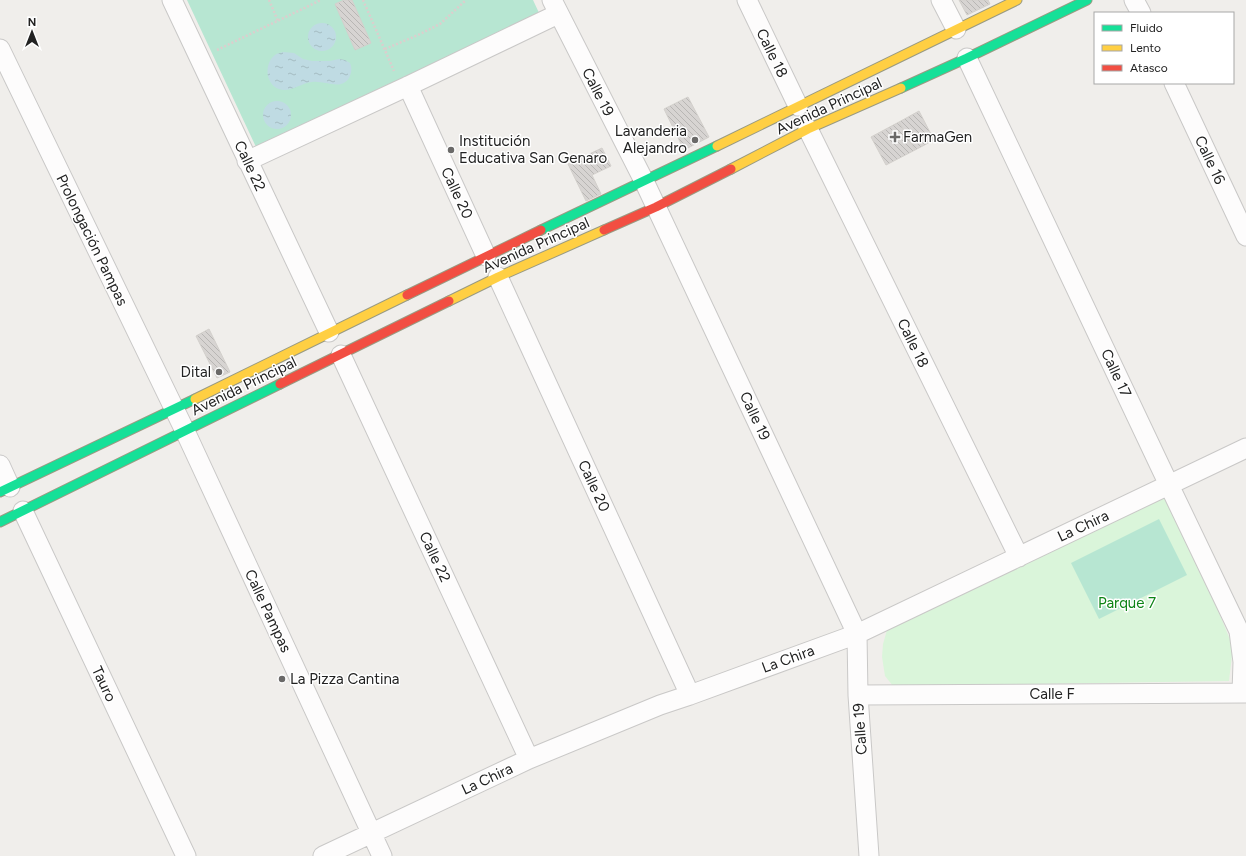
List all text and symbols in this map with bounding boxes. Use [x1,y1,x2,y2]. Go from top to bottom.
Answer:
north arrow [12,12,52,52]
legend [1094,12,1234,84]
text: N [28,16,36,29]
text: Fluido [1130,21,1163,35]
street label: Calle 18 [752,26,792,80]
text: Lento [1130,41,1161,55]
text: Atasco [1130,61,1168,75]
street label: Calle 19 [578,65,618,119]
street label: Avenida Principal [773,74,885,138]
place label: Lavanderia Alejandro [615,122,687,157]
place label: FarmaGen [903,128,972,146]
place label: Institución Educativa San Genaro [459,132,608,167]
marker: FarmaGen [890,132,900,142]
street label: Calle 16 [1191,133,1229,188]
marker: Lavanderia Alejandro [690,135,700,145]
street label: Calle 22 [230,138,270,194]
marker: Institución Educativa San Genaro [446,145,456,155]
street label: Calle 20 [437,164,477,222]
street label: Prolongación Pampas [52,171,132,309]
street label: Avenida Principal [480,213,592,277]
street label: Calle 18 [893,316,933,370]
street label: Calle 17 [1097,346,1135,400]
street label: Avenida Principal [188,353,300,419]
place label: Dital [181,363,211,381]
marker: Dital [214,367,224,377]
street label: Calle 19 [736,389,774,443]
street label: Calle 20 [574,457,614,515]
street label: La Chira [1054,506,1112,546]
street label: Calle 22 [415,529,455,585]
street label: Calle Pampas [241,567,295,655]
park label: Parque 7 [1098,594,1156,612]
street label: La Chira [759,641,817,677]
street label: Tauro [88,663,120,705]
place label: La Pizza Cantina [290,670,399,688]
marker: La Pizza Cantina [277,674,287,684]
street label: Calle F [1029,685,1075,703]
street label: Calle 19 [849,703,871,755]
street label: La Chira [458,759,516,799]

